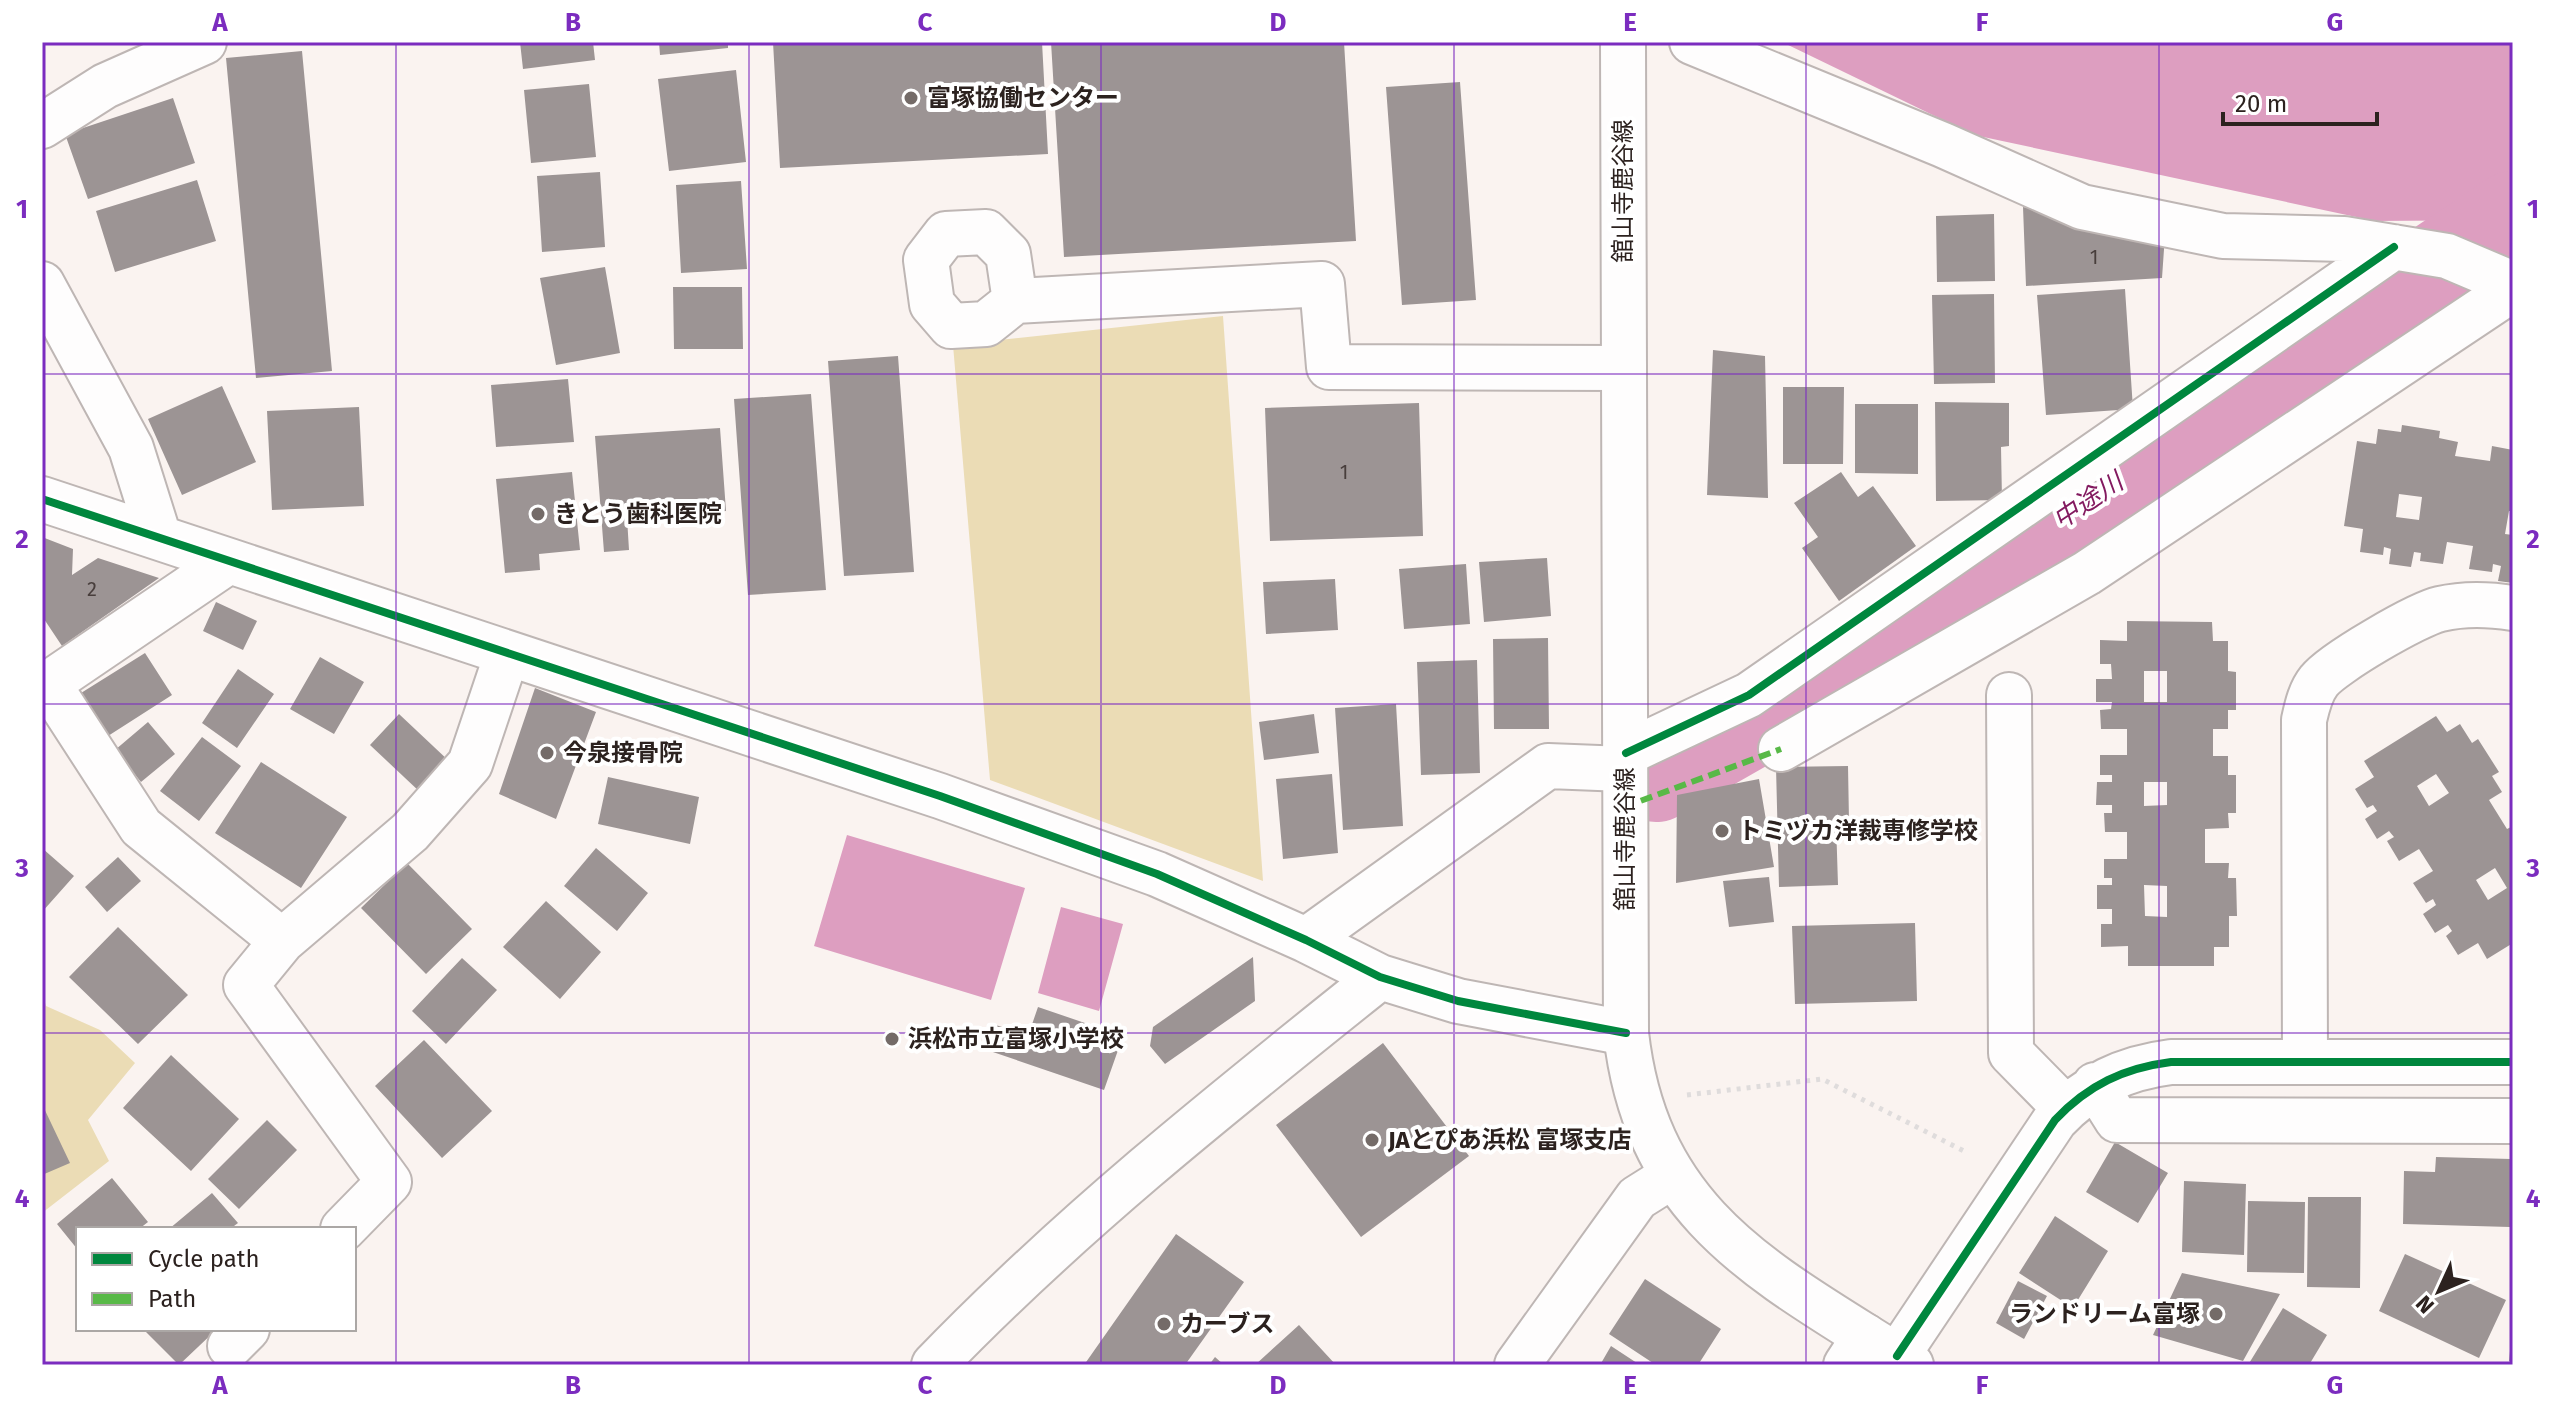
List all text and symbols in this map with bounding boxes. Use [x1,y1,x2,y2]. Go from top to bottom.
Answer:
text: A [211,7,228,38]
text: B [565,7,581,38]
text: C [918,7,933,38]
text: D [1270,7,1287,38]
text: E [1623,7,1637,38]
text: F [1976,7,1989,38]
text: G [2327,7,2343,38]
scale bar [2223,76,2377,126]
place label: 富塚協働センター [927,84,1119,112]
marker: 富塚協働センター [902,89,920,107]
text: 20 m [2235,90,2287,118]
street label: 舘山寺鹿谷線 [1609,119,1637,263]
text: 1 [16,194,28,225]
text: 1 [2527,194,2539,225]
house number: 1 [2090,245,2098,269]
house number: 1 [1340,460,1348,484]
water label: 中途川 [2047,465,2131,536]
place label: きとう歯科医院 [554,500,722,528]
marker: きとう歯科医院 [529,505,547,523]
text: 2 [15,524,29,555]
text: 2 [2526,524,2540,555]
house number: 2 [87,577,97,601]
place label: 今泉接骨院 [563,739,683,767]
marker: 今泉接骨院 [538,744,556,762]
street label: 舘山寺鹿谷線 [1611,767,1639,911]
place label: トミヅカ洋裁専修学校 [1738,817,1978,845]
marker: トミヅカ洋裁専修学校 [1713,822,1731,840]
text: 3 [14,853,29,884]
text: 3 [2525,853,2540,884]
place label: 浜松市立富塚小学校 [908,1025,1124,1053]
marker: 浜松市立富塚小学校 [883,1030,901,1048]
place label: JAとぴあ浜松 富塚支店 [1387,1126,1631,1154]
marker: JAとぴあ浜松 富塚支店 [1363,1131,1381,1149]
text: 4 [15,1183,30,1214]
text: 4 [2526,1183,2541,1214]
legend [76,1227,356,1331]
text: Cycle path [148,1245,260,1273]
north arrow [2399,1251,2479,1331]
text: Path [148,1285,196,1313]
text: N [2410,1290,2440,1319]
place label: ランドリーム富塚 [2009,1300,2200,1328]
marker: ランドリーム富塚 [2207,1305,2225,1323]
place label: カーブス [1180,1310,1275,1338]
marker: カーブス [1155,1315,1173,1333]
text: A [211,1370,228,1401]
text: B [565,1370,581,1401]
text: C [918,1370,933,1401]
text: D [1270,1370,1287,1401]
text: E [1623,1370,1637,1401]
text: F [1976,1370,1989,1401]
text: G [2327,1370,2343,1401]

